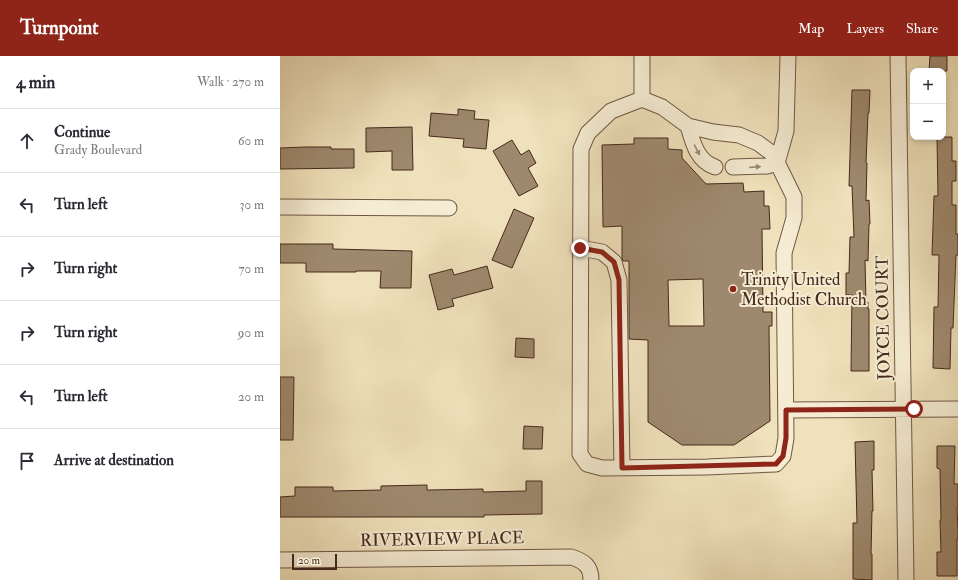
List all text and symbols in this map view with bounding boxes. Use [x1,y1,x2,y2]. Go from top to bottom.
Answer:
text: Turnpoint [20,16,98,40]
text: Map [798,20,824,37]
text: Layers [846,20,884,37]
text: Share [906,20,938,37]
map controls [910,68,946,140]
button: + [910,68,946,104]
text: 4 min [16,72,55,93]
text: Walk · 270 m [197,74,264,90]
button: − [910,104,946,140]
text: Continue [54,123,110,142]
icon: ahead [16,130,38,152]
text: 60 m [238,133,264,149]
text: Grady Boulevard [54,142,142,158]
one-way arrow [694,144,700,156]
one-way arrow [749,164,761,170]
icon: left [16,194,38,216]
text: Turn left [54,195,108,214]
text: 30 m [240,197,264,213]
route end [571,239,589,257]
street label: JOYCE COURT [871,255,896,381]
icon: right [16,258,38,280]
text: Turn right [54,259,117,278]
text: 70 m [239,261,264,277]
place label: Trinity United Methodist Church [741,269,867,310]
marker: Trinity United Methodist Church [728,284,738,294]
icon: right [16,322,38,344]
text: Turn right [54,323,117,342]
text: 90 m [238,325,264,341]
icon: left [16,386,38,408]
text: Turn left [54,387,108,406]
text: 20 m [238,389,264,405]
route start [905,400,923,418]
icon: arrive [16,450,38,472]
text: Arrive at destination [54,451,174,470]
street label: RIVERVIEW PLACE [360,527,524,551]
scale bar [292,552,337,571]
text: 20 m [298,554,320,567]

